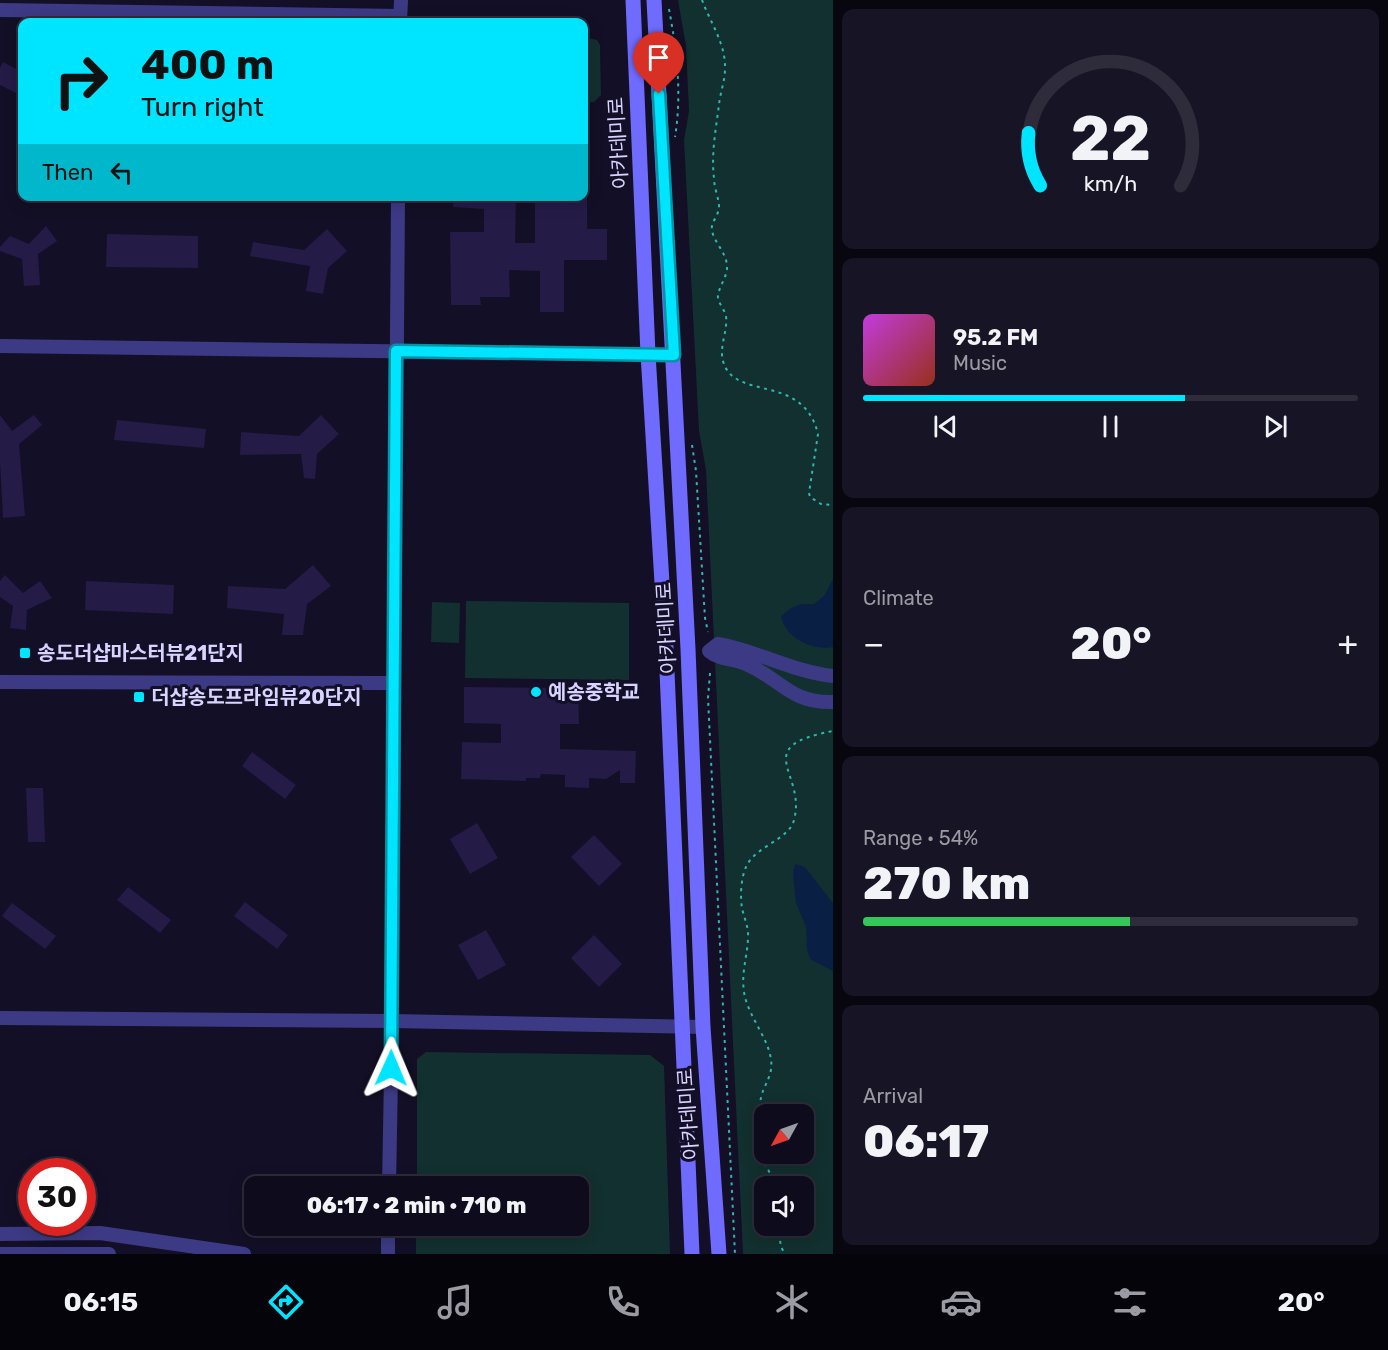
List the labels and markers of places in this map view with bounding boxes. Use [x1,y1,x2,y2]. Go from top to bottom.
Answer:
pin [633,32,684,94]
place label: 송도더샵마스터뷰21단지 [37,641,244,665]
marker: 송도더샵마스터뷰21단지 [18,646,32,660]
place label: 예송중학교 [548,680,640,704]
place label: 더샵송도프라임뷰20단지 [151,685,362,709]
marker: 예송중학교 [529,685,543,699]
marker: 더샵송도프라임뷰20단지 [132,690,146,704]

